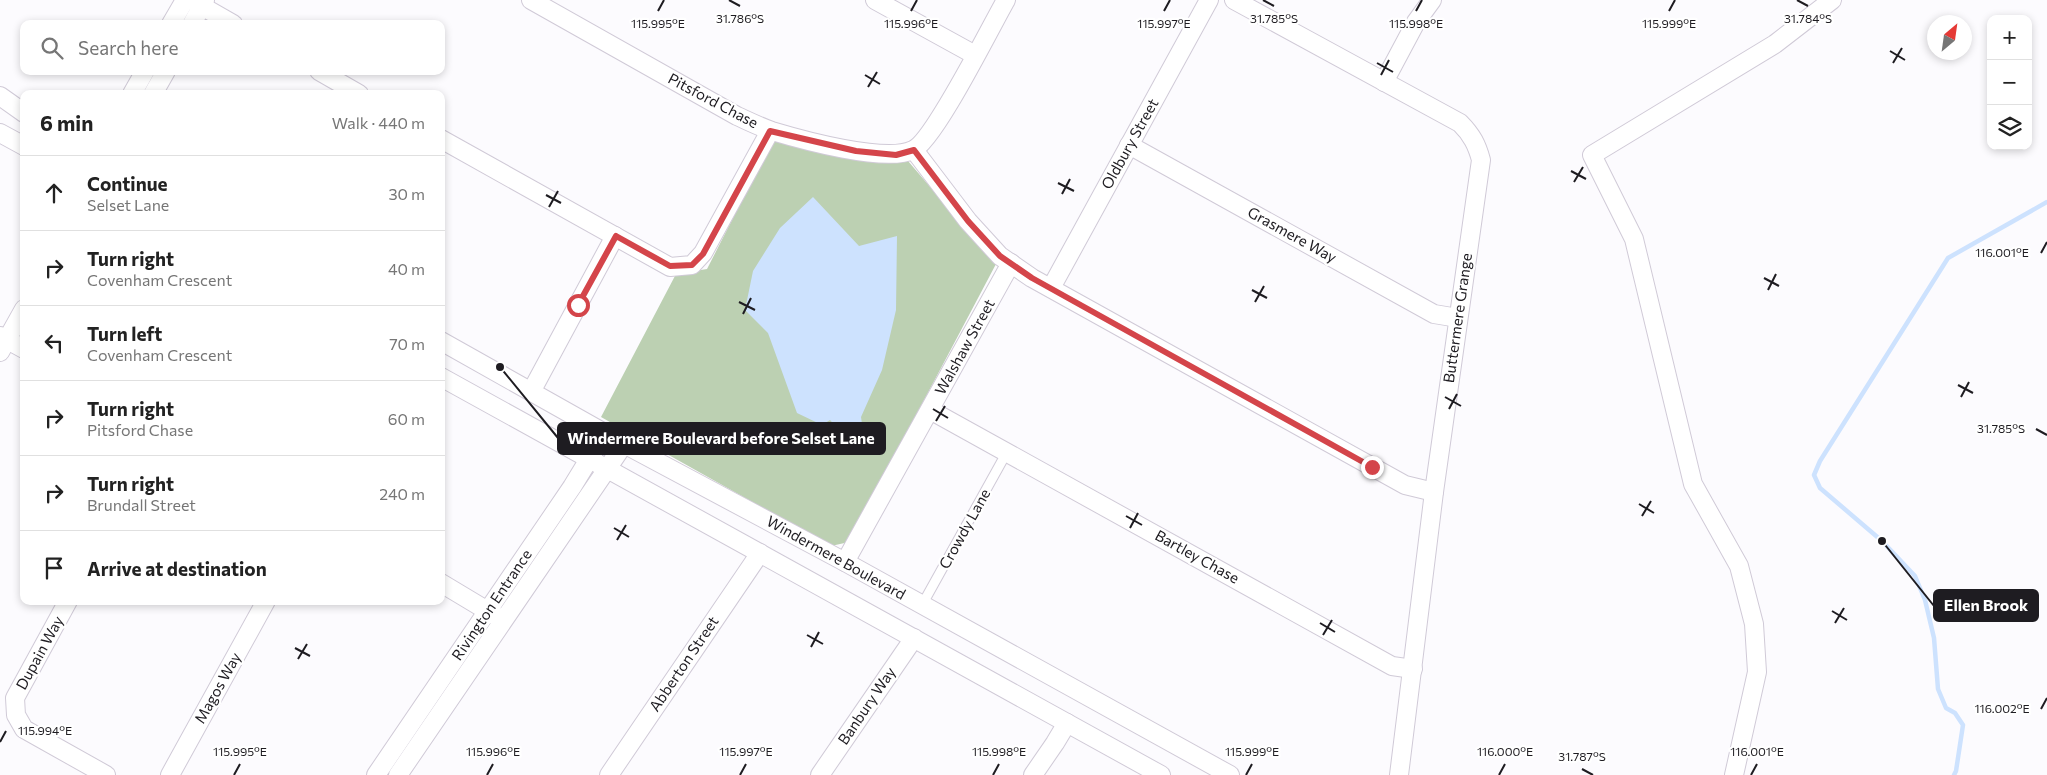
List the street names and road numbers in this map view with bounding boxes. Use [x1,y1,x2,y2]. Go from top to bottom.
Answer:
street label: Pitsford Chase [665,69,762,131]
street label: Oldbury Street [1097,95,1161,192]
street label: Grasmere Way [1245,202,1340,266]
street label: Buttermere Grange [1439,252,1475,384]
street label: Walshaw Street [930,296,998,397]
street label: Crowdy Lane [935,485,994,572]
street label: Windermere Boulevard [764,511,909,603]
street label: Bartley Chase [1152,526,1243,587]
street label: Rivington Entrance [447,545,535,663]
street label: Dupain Way [12,612,67,692]
street label: Abberton Street [645,612,722,714]
street label: Magos Way [190,649,244,726]
street label: Banbury Way [834,663,899,748]

